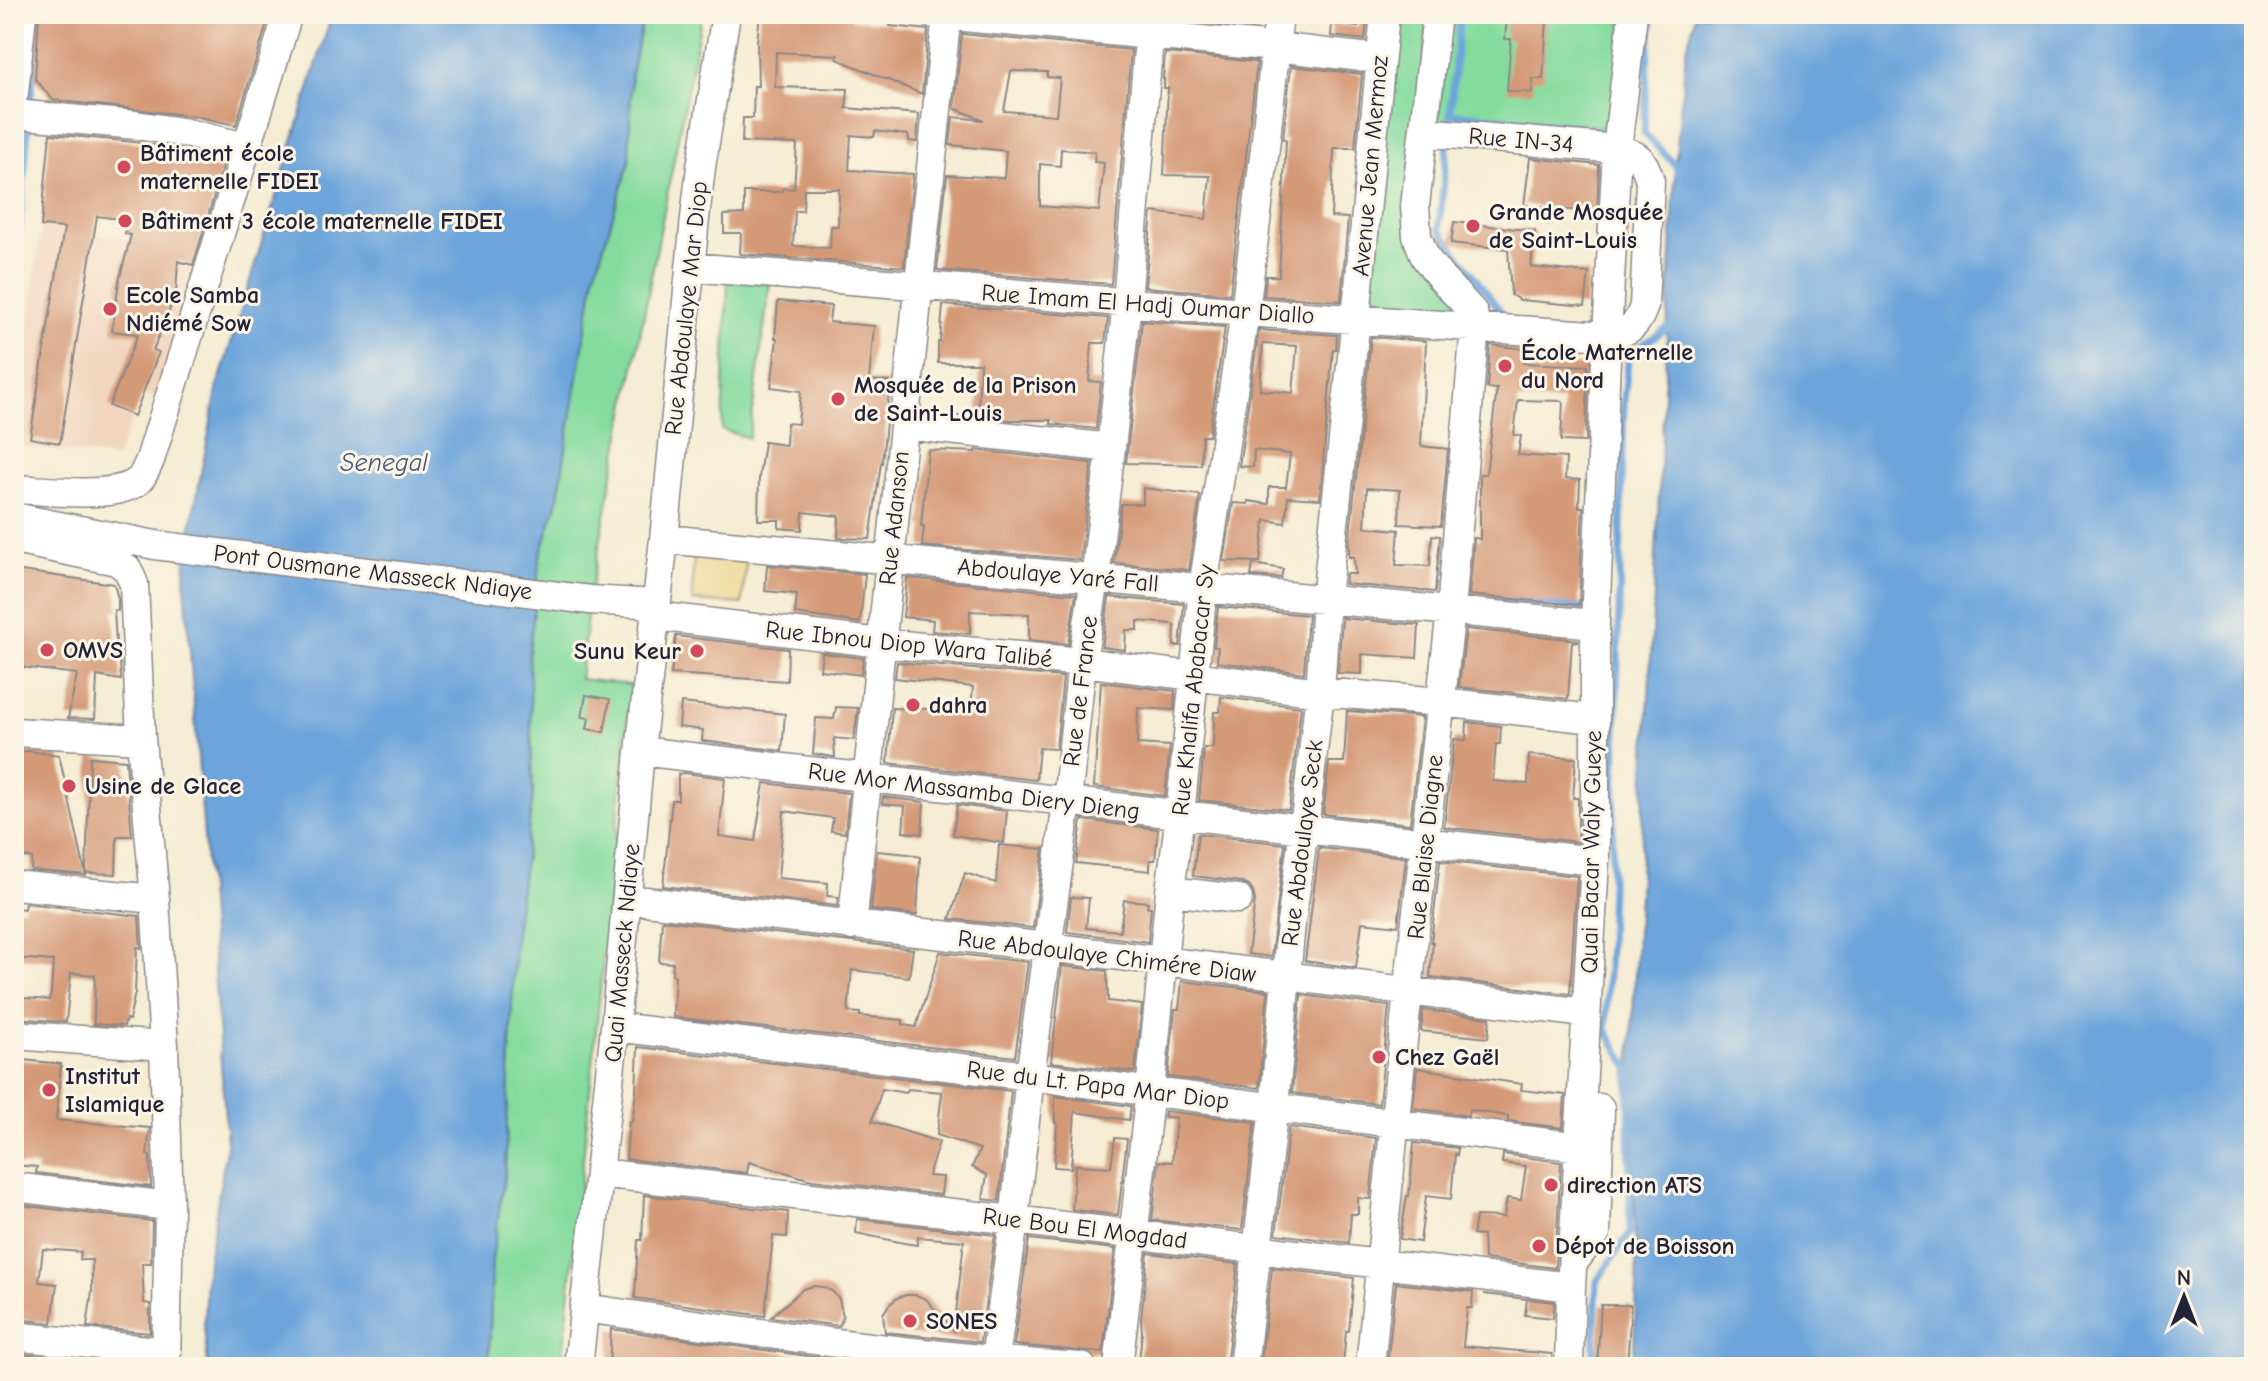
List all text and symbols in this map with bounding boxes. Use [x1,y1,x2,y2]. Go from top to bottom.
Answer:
street label: Avenue Jean Mermoz [1346,54,1394,278]
street label: Rue IN-34 [1467,121,1575,159]
place label: Bâtiment école maternelle FIDEI [140,139,319,195]
marker: Bâtiment école maternelle FIDEI [115,158,133,176]
street label: Rue Abdoulaye Mar Diop [659,180,713,436]
place label: Grande Mosquée de Saint-Louis [1489,198,1663,254]
place label: Bâtiment 3 école maternelle FIDEI [141,207,503,235]
marker: Bâtiment 3 école maternelle FIDEI [116,212,134,230]
marker: Grande Mosquée de Saint-Louis [1464,217,1482,235]
street label: Rue Imam El Hadj Oumar Diallo [981,278,1315,330]
place label: Ecole Samba Ndiémé Sow [126,281,259,337]
marker: Ecole Samba Ndiémé Sow [101,300,119,318]
place label: École Maternelle du Nord [1521,338,1693,394]
marker: École Maternelle du Nord [1496,357,1514,375]
place label: Mosquée de la Prison de Saint-Louis [854,371,1076,427]
marker: Mosquée de la Prison de Saint-Louis [829,390,847,408]
water label: Senegal [340,448,428,478]
street label: Rue Adanson [873,449,915,587]
street label: Pont Ousmane Masseck Ndiaye [212,539,534,605]
street label: Abdoulaye Yaré Fall [956,552,1160,598]
street label: Rue Khalifa Ababacar Sy [1166,563,1220,817]
street label: Rue de France [1057,614,1103,768]
street label: Rue Ibnou Diop Wara Talibé [764,615,1054,673]
place label: OMVS [63,636,123,664]
place label: Sunu Keur [574,637,681,665]
marker: OMVS [38,641,56,659]
marker: Sunu Keur [688,642,706,660]
place label: dahra [929,691,988,719]
marker: dahra [904,696,922,714]
street label: Quai Bacar Waly Gueye [1575,730,1607,974]
street label: Rue Abdoulaye Seck [1275,738,1329,948]
street label: Rue Blaise Diagne [1401,753,1449,941]
street label: Rue Mor Massamba Diery Dieng [806,757,1142,825]
place label: Usine de Glace [85,772,241,800]
marker: Usine de Glace [60,777,78,795]
street label: Quai Masseck Ndiaye [598,842,646,1064]
street label: Rue Abdoulaye Chimére Diaw [956,924,1258,988]
place label: Chez Gaël [1395,1043,1499,1071]
marker: Chez Gaël [1370,1048,1388,1066]
street label: Rue du Lt. Papa Mar Diop [965,1055,1231,1115]
place label: Institut Islamique [65,1062,164,1118]
marker: Institut Islamique [40,1081,58,1099]
place label: direction ATS [1567,1171,1702,1199]
marker: direction ATS [1542,1176,1560,1194]
street label: Rue Bou El Mogdad [981,1202,1189,1254]
place label: Dépot de Boisson [1555,1232,1735,1260]
marker: Dépot de Boisson [1530,1237,1548,1255]
north arrow [2144,1257,2224,1337]
text: N [2177,1265,2191,1291]
place label: SONES [926,1307,997,1335]
marker: SONES [901,1312,919,1330]

